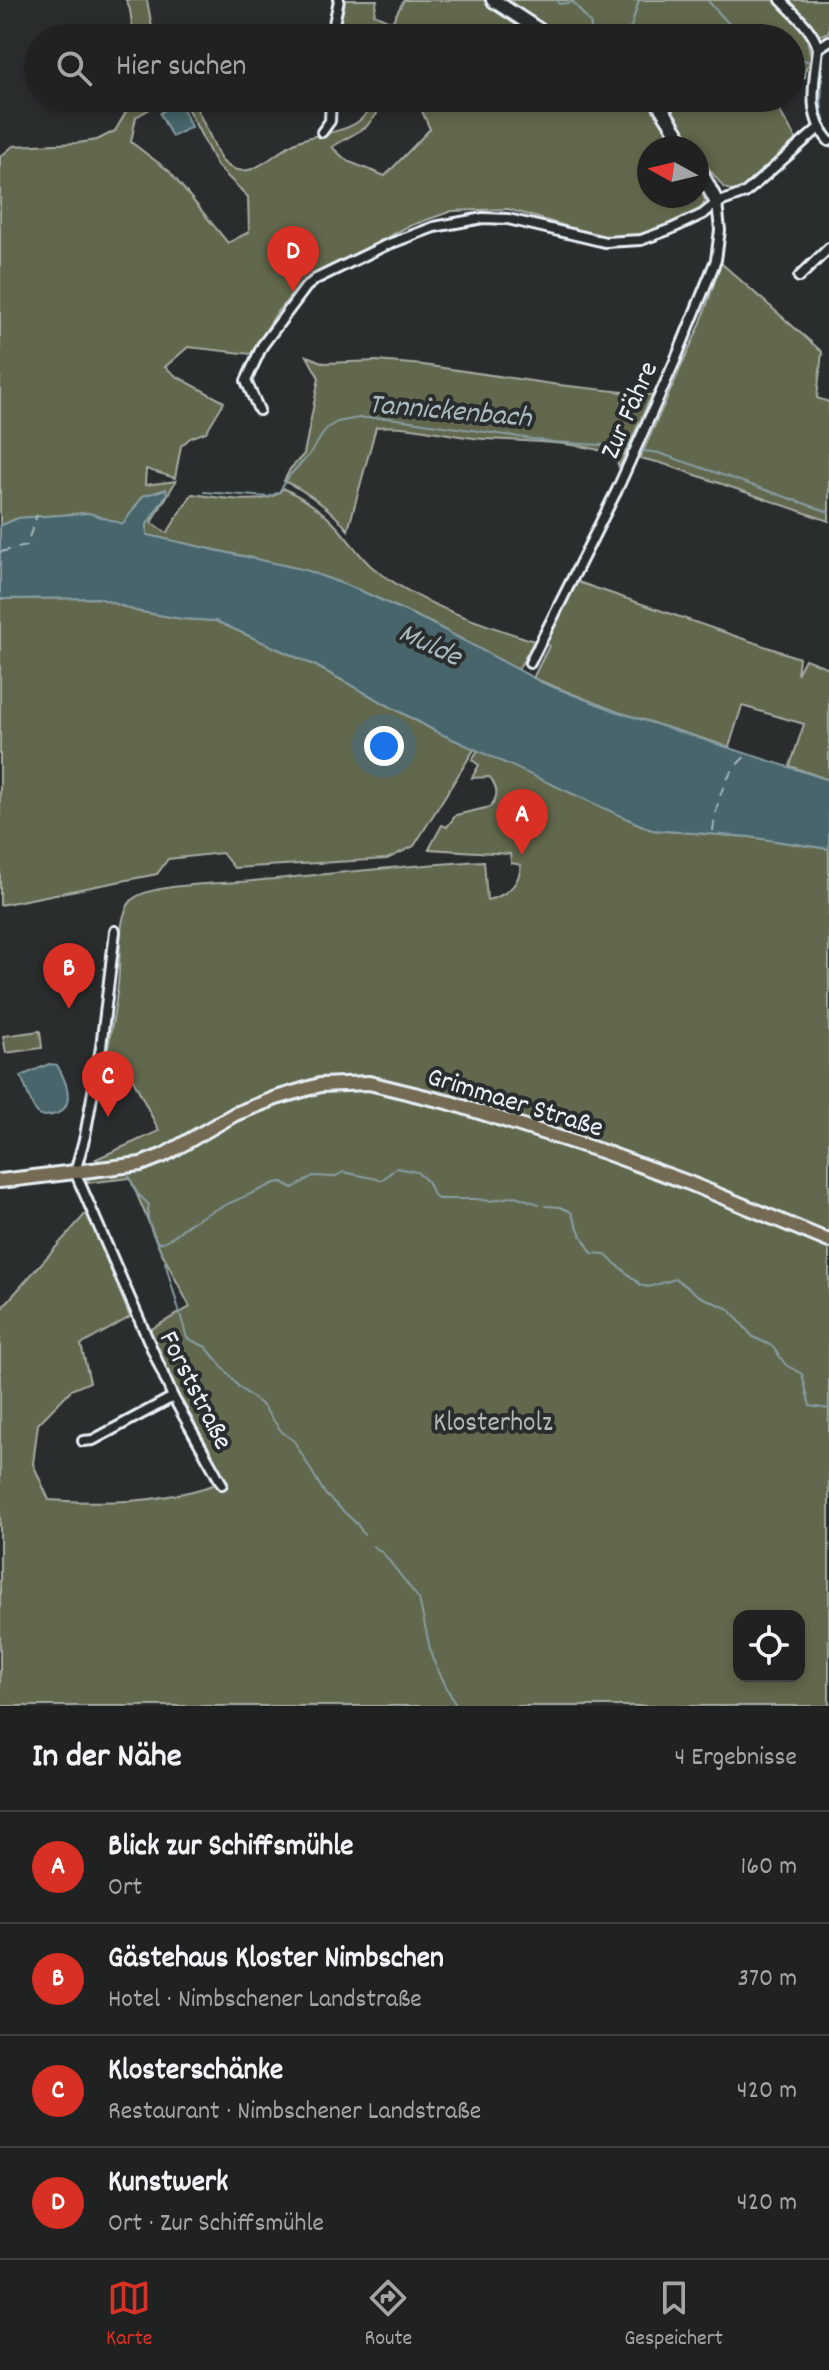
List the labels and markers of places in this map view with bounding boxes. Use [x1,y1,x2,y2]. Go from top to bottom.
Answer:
pin: D [267,226,319,292]
pin: A [496,789,548,855]
pin: B [43,943,95,1009]
pin: C [82,1051,134,1117]

